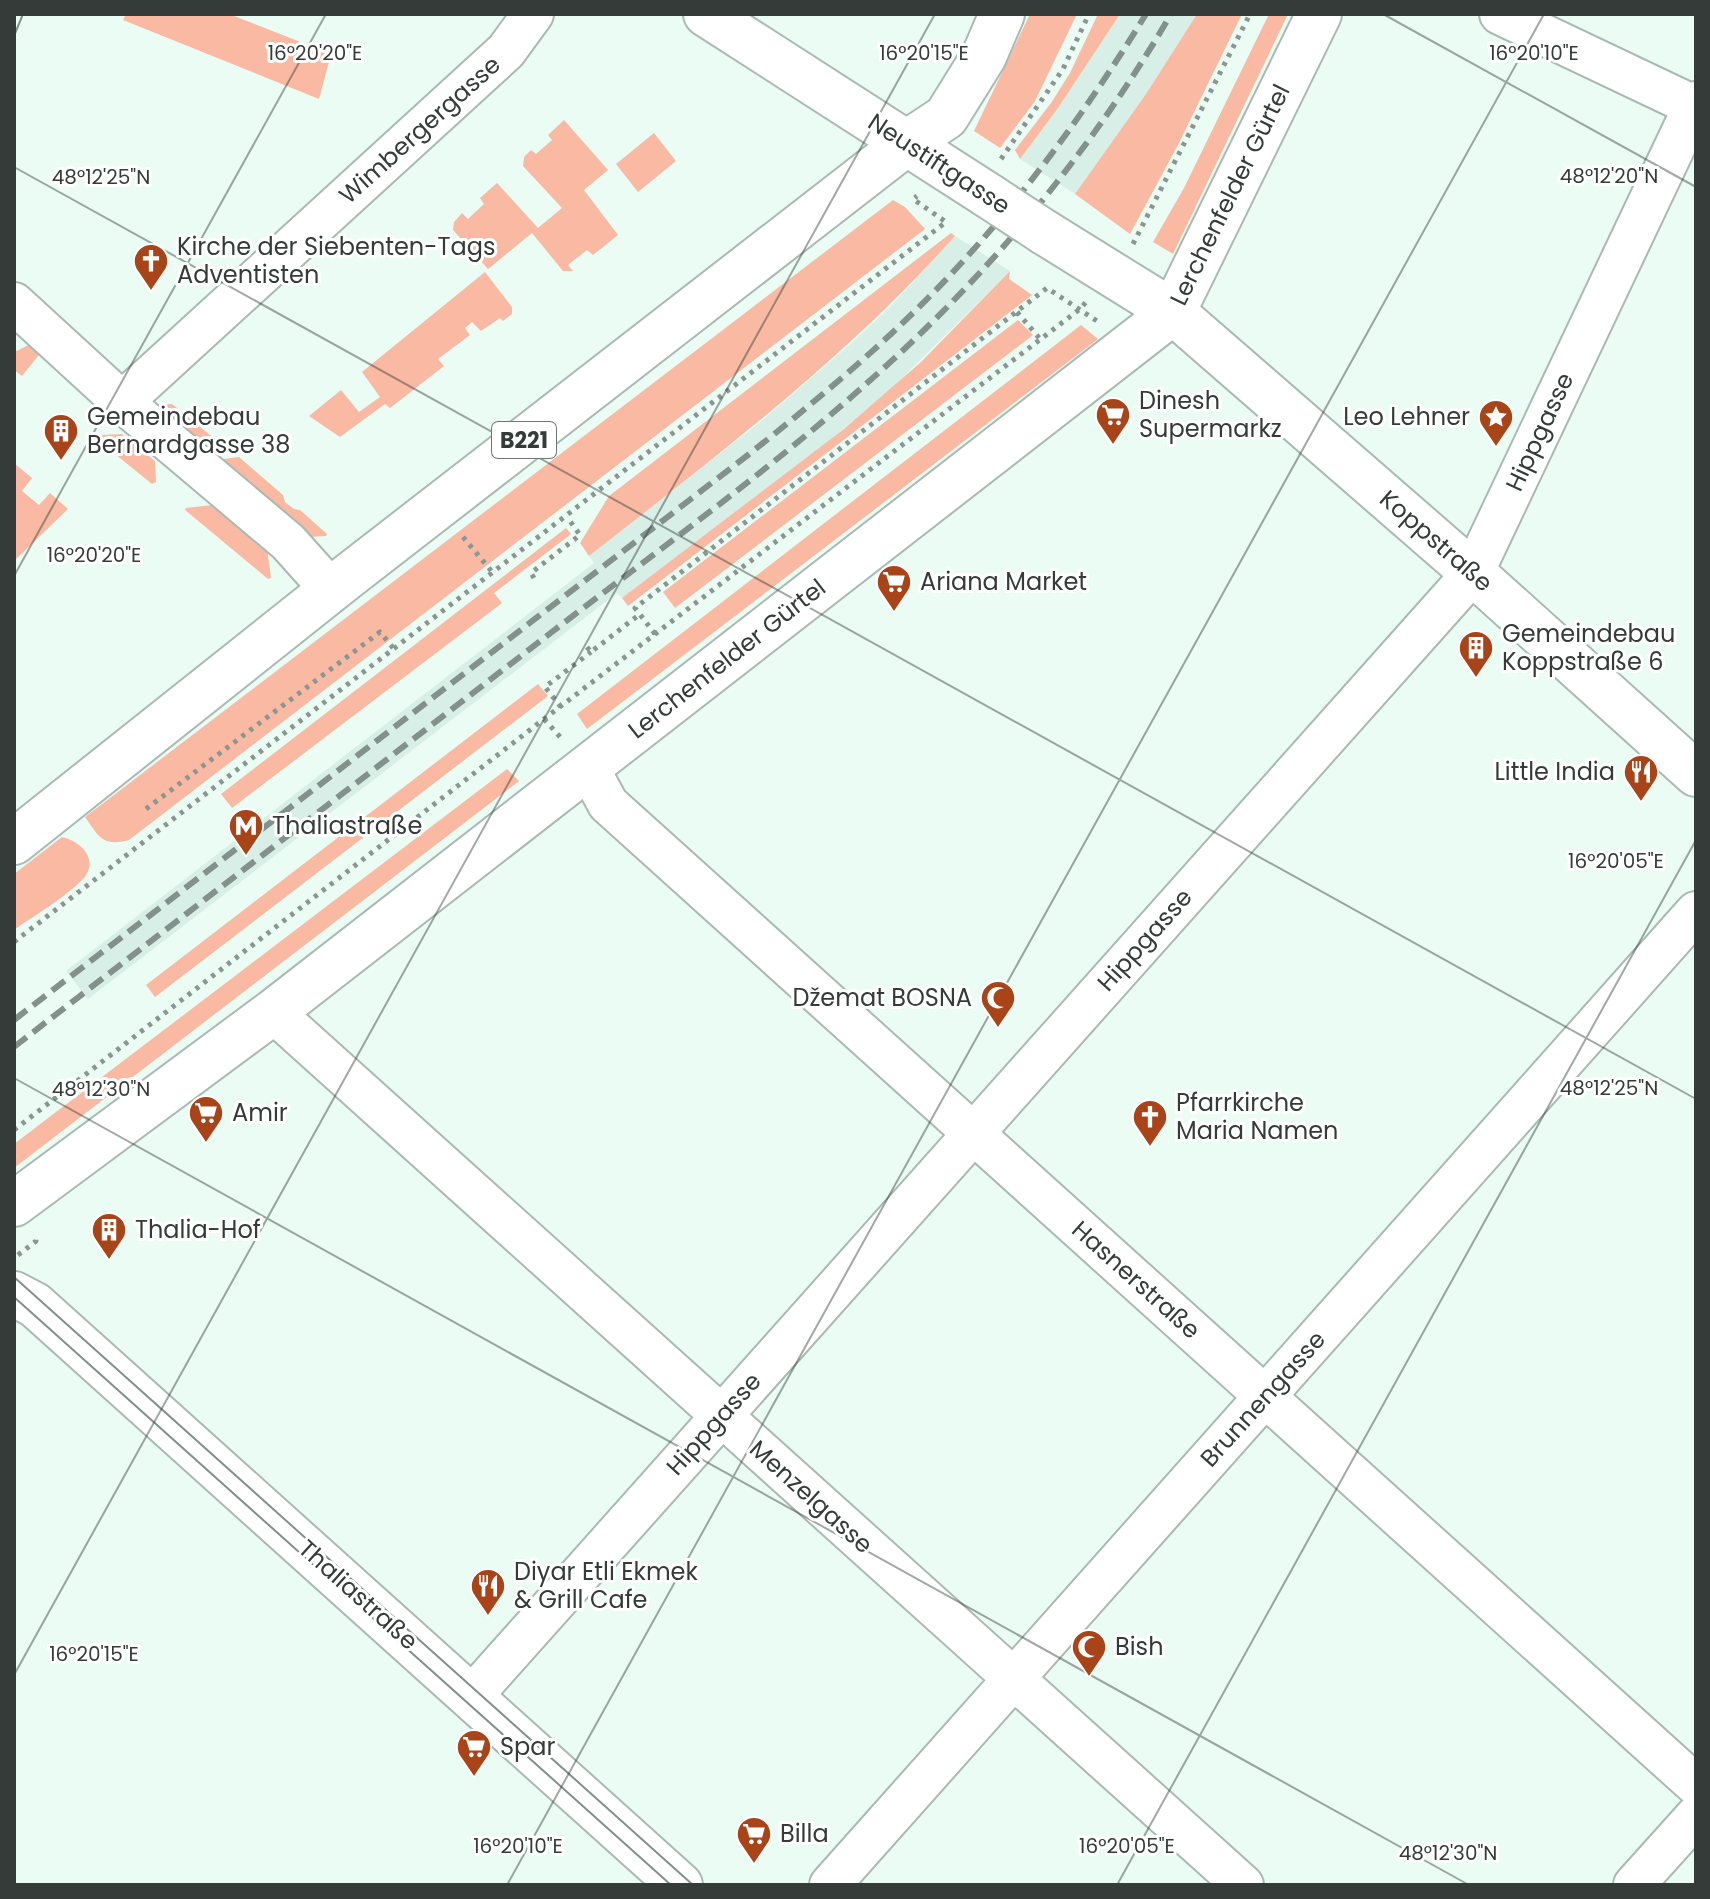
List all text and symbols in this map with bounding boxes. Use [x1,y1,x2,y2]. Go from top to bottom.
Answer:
text: 16°20'20"E [268,39,362,67]
text: 16°20'15"E [879,39,969,67]
text: 16°20'10"E [1489,39,1579,67]
street label: Wimbergergasse [332,48,507,211]
street label: Lerchenfelder Gürtel [1162,79,1297,311]
street label: Neustiftgasse [862,105,1017,222]
text: 48°12'20"N [1560,162,1658,190]
text: 48°12'25"N [52,163,150,191]
place label: Kirche der Siebenten-Tags Adventisten [177,230,495,291]
church icon: Kirche der Siebenten-Tags Adventisten [132,242,170,292]
street label: Hippgasse [1498,367,1581,496]
place label: Dinesh Supermarkz [1139,384,1282,445]
supermarket icon: Dinesh Supermarkz [1094,396,1132,446]
place icon: Leo Lehner [1477,398,1515,448]
place label: Gemeindebau Bernardgasse 38 [87,400,290,461]
place label: Leo Lehner [1343,400,1470,433]
building icon: Gemeindebau Bernardgasse 38 [42,412,80,462]
road number: B221 [492,422,556,458]
street label: Koppstraße [1373,482,1500,599]
text: 16°20'20"E [47,541,141,569]
supermarket icon: Ariana Market [875,563,913,613]
place label: Ariana Market [920,565,1087,598]
street label: Lerchenfelder Gürtel [621,571,832,746]
place label: Gemeindebau Koppstraße 6 [1502,617,1675,678]
building icon: Gemeindebau Koppstraße 6 [1457,629,1495,679]
restaurant icon: Little India [1622,753,1660,803]
place label: Little India [1494,755,1615,788]
metro station icon: Thaliastraße [227,807,265,857]
place label: Thaliastraße [272,809,422,842]
text: 16°20'05"E [1568,847,1664,875]
street label: Hippgasse [1090,881,1199,998]
mosque icon: Džemat BOSNA [979,979,1017,1029]
place label: Džemat BOSNA [792,981,972,1014]
text: 48°12'25"N [1560,1074,1658,1102]
text: 48°12'30"N [52,1075,150,1103]
place label: Pfarrkirche Maria Namen [1176,1086,1338,1147]
supermarket icon: Amir [187,1094,225,1144]
place label: Amir [232,1096,288,1129]
church icon: Pfarrkirche Maria Namen [1131,1098,1169,1148]
building icon: Thalia-Hof [90,1211,128,1261]
place label: Thalia-Hof [135,1213,261,1246]
street label: Hasnerstraße [1065,1213,1208,1346]
street label: Brunnengasse [1193,1324,1333,1474]
street label: Hippgasse [659,1365,768,1482]
street label: Menzelgasse [743,1433,880,1561]
street label: Thaliastraße [291,1532,425,1657]
place label: Diyar Etli Ekmek & Grill Cafe [514,1555,699,1616]
restaurant icon: Diyar Etli Ekmek & Grill Cafe [469,1567,507,1617]
mosque icon: Bish [1070,1628,1108,1678]
place label: Bish [1115,1630,1164,1663]
text: 16°20'15"E [49,1640,139,1668]
supermarket icon: Spar [455,1728,493,1778]
place label: Spar [500,1730,556,1763]
supermarket icon: Billa [735,1815,773,1865]
place label: Billa [780,1817,829,1850]
text: 16°20'10"E [473,1832,563,1860]
text: 16°20'05"E [1079,1832,1175,1860]
text: 48°12'30"N [1399,1839,1497,1867]

